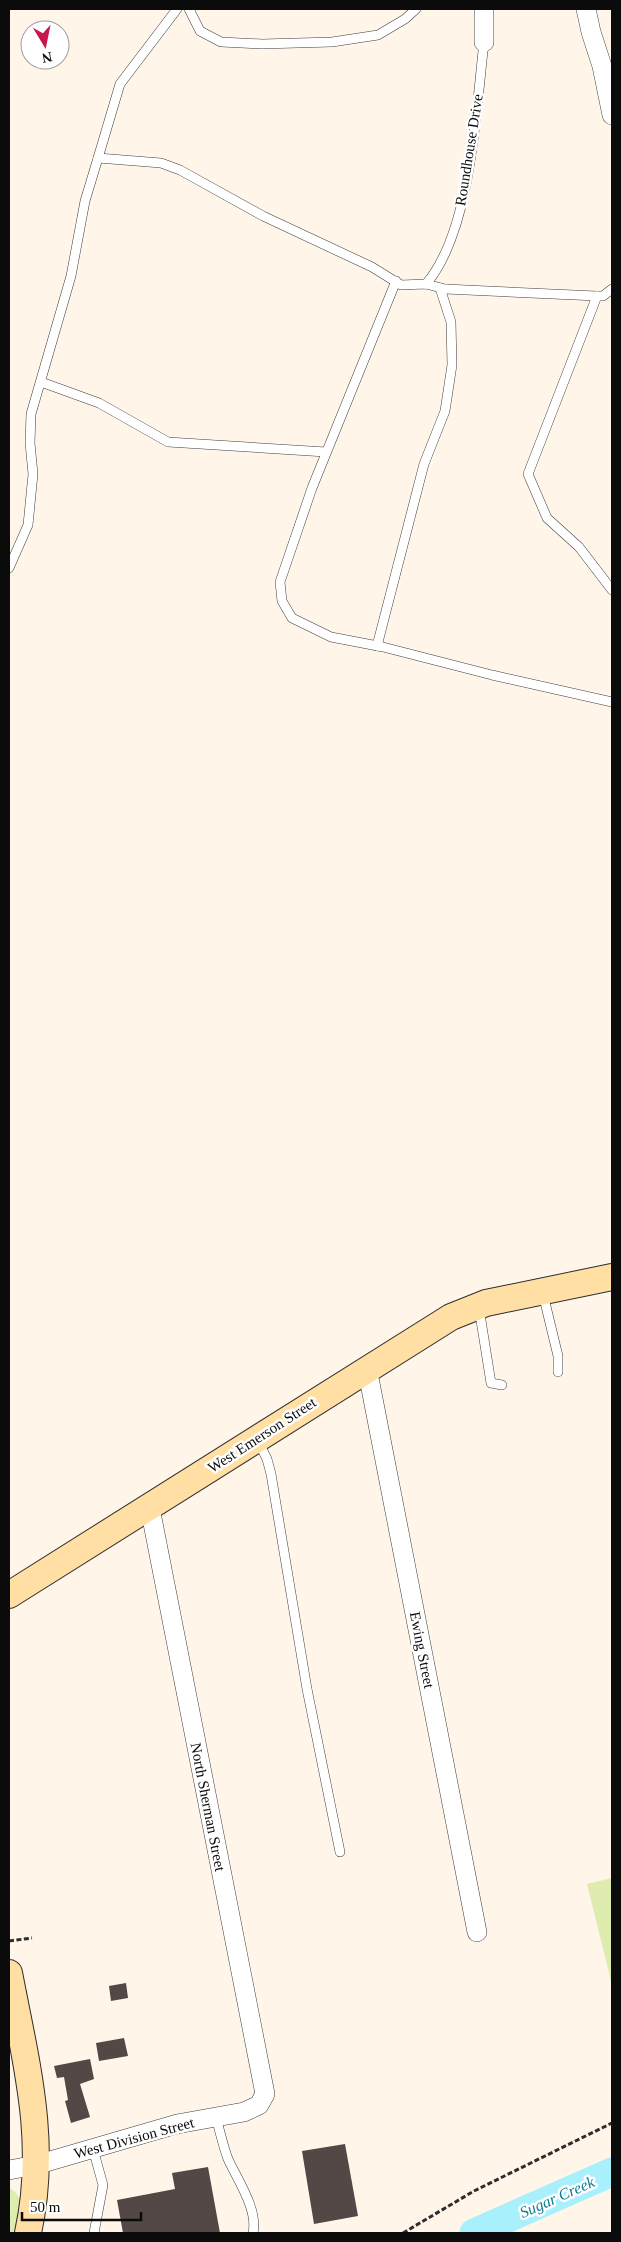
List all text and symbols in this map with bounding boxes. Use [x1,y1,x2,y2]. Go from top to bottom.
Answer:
north arrow [20,20,70,70]
text: N [41,49,53,66]
street label: Roundhouse Drive [452,93,486,207]
street label: West Emerson Street [205,1394,320,1476]
street label: Ewing Street [407,1610,437,1691]
street label: North Sherman Street [188,1741,228,1874]
street label: West Division Street [72,2114,197,2162]
water label: Sugar Creek [517,2173,598,2222]
scale bar [22,2190,141,2222]
text: 50 m [30,2199,61,2215]

